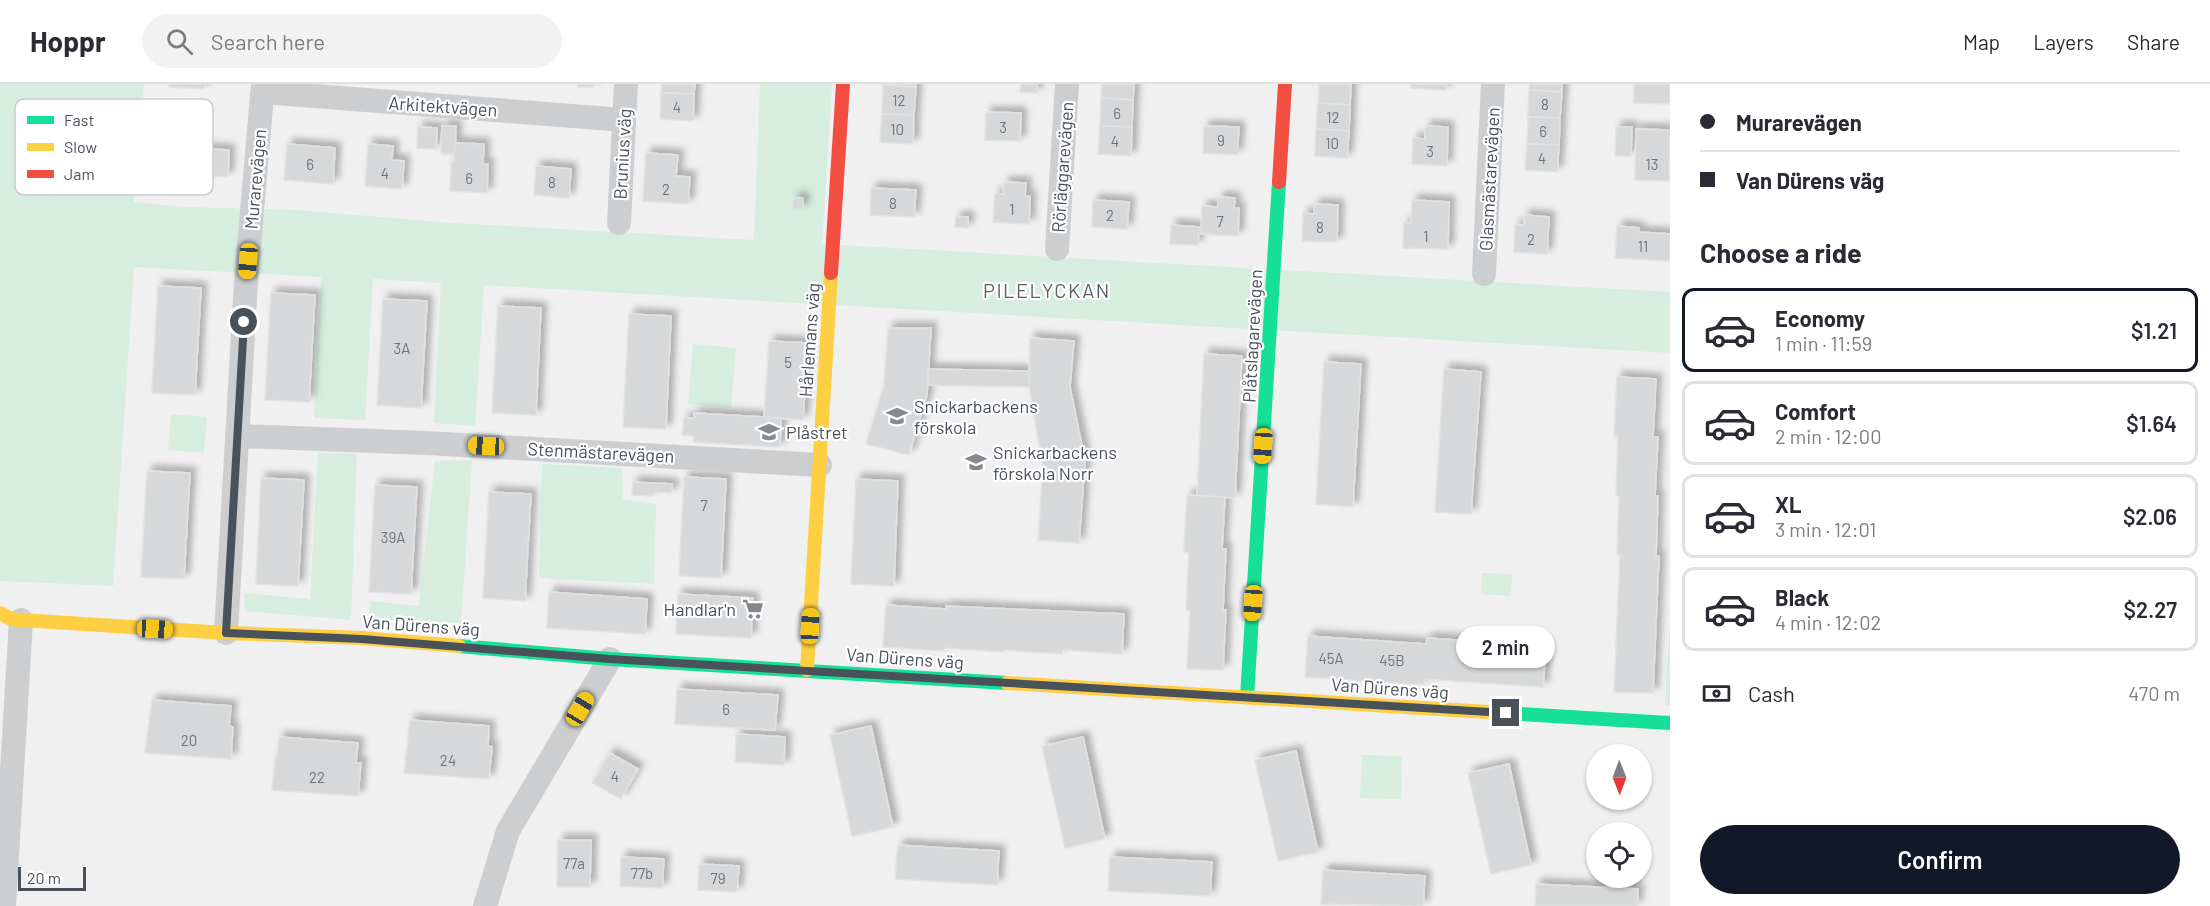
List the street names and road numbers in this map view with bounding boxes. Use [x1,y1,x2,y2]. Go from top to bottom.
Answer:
street label: Arkitektvägen [388,91,498,121]
street label: Rörläggarevägen [1046,101,1078,233]
street label: Glasmästarevägen [1474,107,1504,251]
street label: Brunius väg [609,108,635,200]
street label: Murarevägen [240,128,270,230]
street label: Plåtslagarevägen [1238,269,1266,403]
street label: Hårlemans väg [794,282,824,398]
street label: Stenmästarevägen [527,437,675,467]
street label: Van Dürens väg [361,610,481,640]
street label: Van Dürens väg [845,643,965,673]
street label: Van Dürens väg [1330,673,1450,703]

